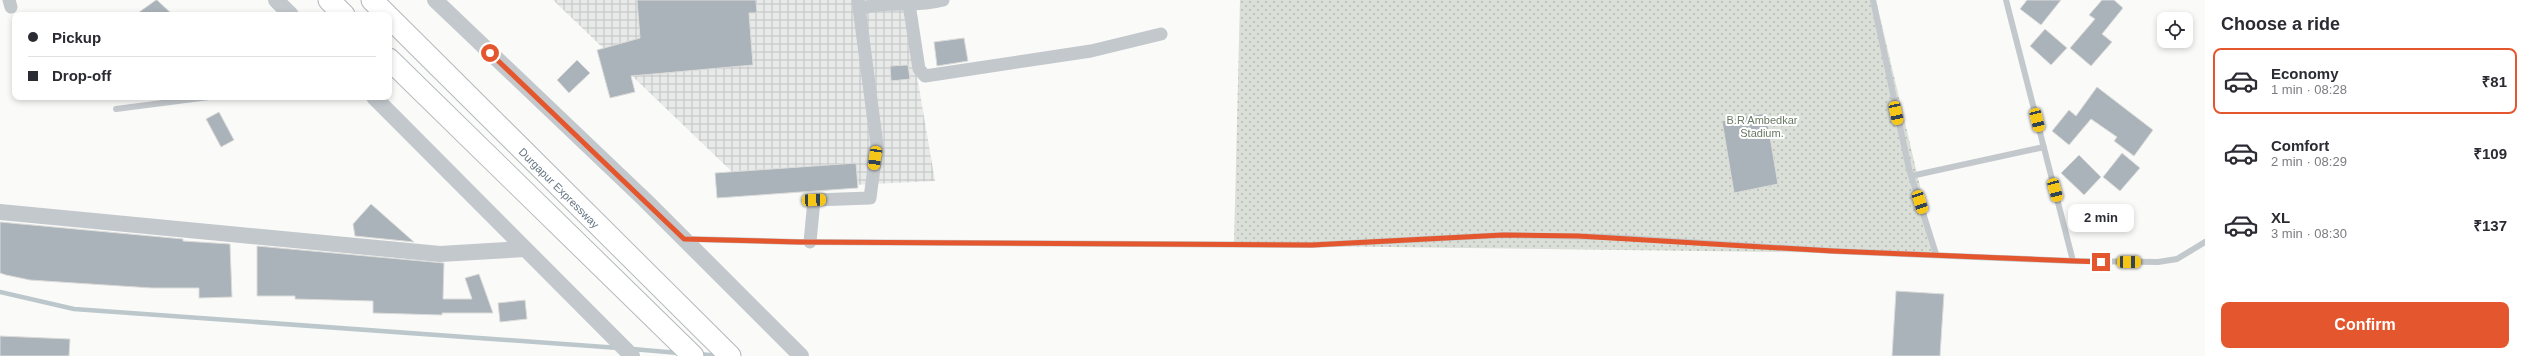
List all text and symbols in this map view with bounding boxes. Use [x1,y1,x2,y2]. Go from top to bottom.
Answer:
map controls [2157,12,2193,48]
button: locate [2157,12,2193,48]
text: Choose a ride [2221,14,2340,34]
text: Pickup [52,29,101,46]
route start [481,44,499,62]
icon: car [2223,63,2259,99]
text: Economy [2271,65,2339,82]
text: Drop-off [52,67,111,84]
text: ₹81 [2482,73,2507,90]
text: 1 min · 08:28 [2271,82,2347,97]
car [1888,100,1904,126]
car [2028,107,2046,133]
park label: B.R Ambedkar Stadium. [1727,114,1798,139]
icon: car [2223,135,2259,171]
text: Comfort [2271,137,2329,154]
street label: Durgapur Expressway [516,145,602,231]
car [867,145,883,171]
text: ₹109 [2473,145,2507,162]
text: 2 min · 08:29 [2271,154,2347,169]
car [2046,177,2064,203]
car [1911,189,1929,215]
car [802,194,826,206]
callout: 2 min [2068,204,2134,232]
icon: car [2223,207,2259,243]
text: XL [2271,209,2290,226]
text: 2 min [2084,210,2118,225]
text: ₹137 [2473,217,2507,234]
text: 3 min · 08:30 [2271,226,2347,241]
route end [2092,253,2110,271]
car [2117,256,2141,268]
button: Confirm [2221,302,2509,348]

